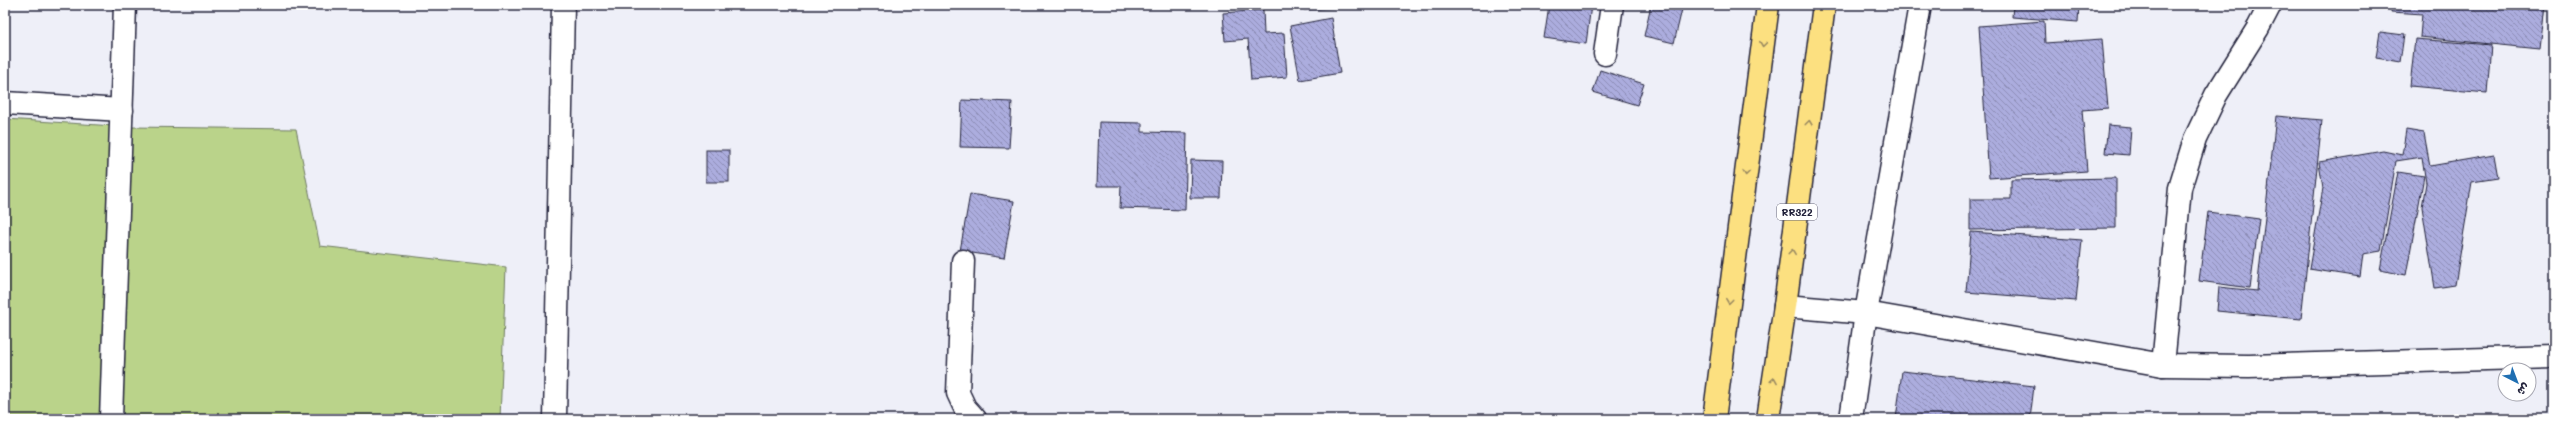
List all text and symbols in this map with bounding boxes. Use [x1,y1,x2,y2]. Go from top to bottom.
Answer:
one-way arrow [1759,41,1768,47]
one-way arrow [1804,120,1813,126]
one-way arrow [1742,170,1751,176]
road number: RR322 [1777,204,1817,220]
one-way arrow [1787,249,1796,255]
one-way arrow [1725,298,1734,305]
north arrow [2497,362,2537,402]
one-way arrow [1769,377,1778,384]
text: ش [2515,380,2534,399]

